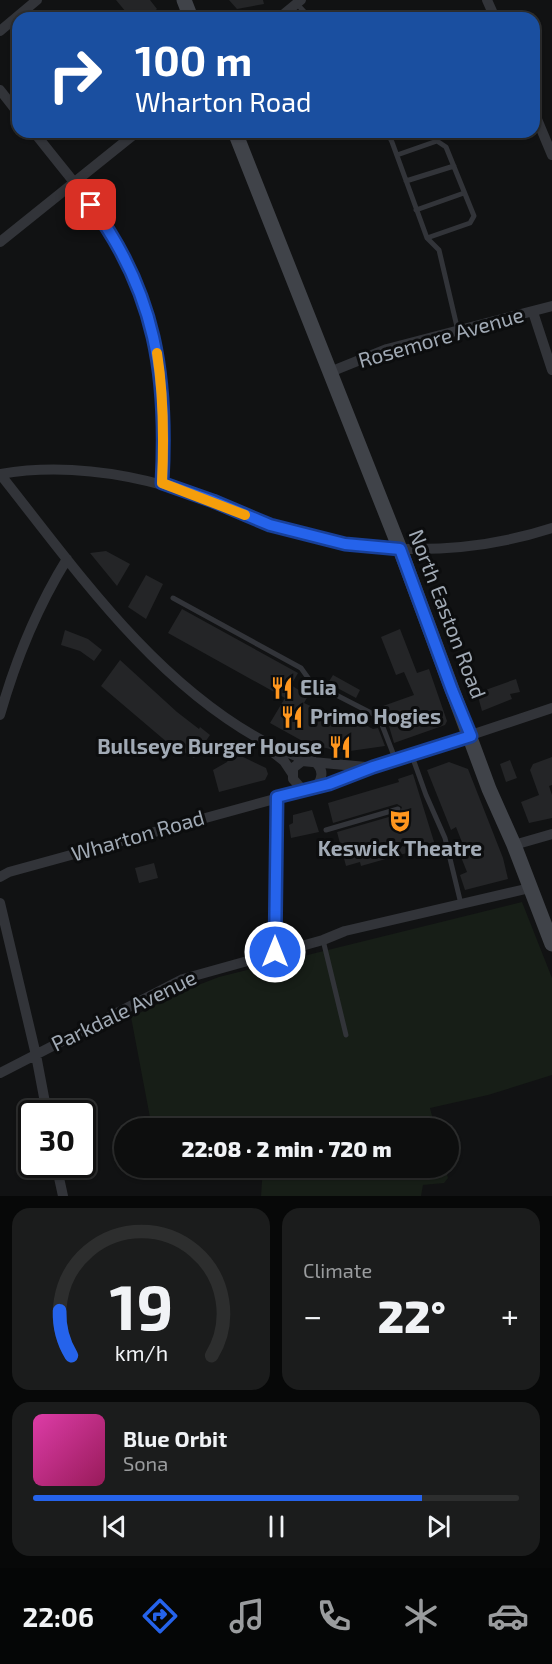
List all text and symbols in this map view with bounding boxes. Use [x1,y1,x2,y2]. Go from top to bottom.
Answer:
text: 100 m [135,34,252,84]
icon: right [36,36,114,114]
text: Wharton Road [135,85,311,117]
pin [65,179,116,230]
icon: arrive [74,188,107,221]
street label: Rosemore Avenue [355,301,526,372]
street label: North Easton Road [405,525,492,702]
place label: Elia [300,674,337,699]
restaurant icon: Elia [269,675,295,701]
place label: Primo Hogies [310,703,441,728]
restaurant icon: Primo Hogies [279,704,305,730]
place label: Bullseye Burger House [97,733,322,759]
restaurant icon: Bullseye Burger House [327,734,353,760]
street label: Wharton Road [68,804,207,865]
theatre icon: Keswick Theatre [387,808,413,834]
place label: Keswick Theatre [318,835,482,860]
position arrow [243,920,307,984]
street label: Parkdale Avenue [47,964,200,1056]
speed limit sign: 30 [18,1100,96,1178]
text: 22:08 · 2 min · 720 m [181,1135,392,1161]
text: Climate [303,1258,372,1282]
text: 19 [109,1268,173,1343]
text: 22° [377,1288,446,1342]
text: − [303,1295,322,1335]
text: + [501,1295,519,1335]
text: km/h [114,1340,168,1365]
text: Blue Orbit [123,1425,227,1451]
text: Sona [123,1451,168,1475]
icon: previous [98,1510,131,1543]
icon: pause [260,1510,293,1543]
icon: next [422,1510,455,1543]
icon: directions [139,1595,181,1637]
icon: music [226,1595,268,1637]
icon: phone [313,1595,355,1637]
icon: climate [400,1595,442,1637]
icon: car [487,1595,529,1637]
text: 22:06 [23,1600,94,1632]

